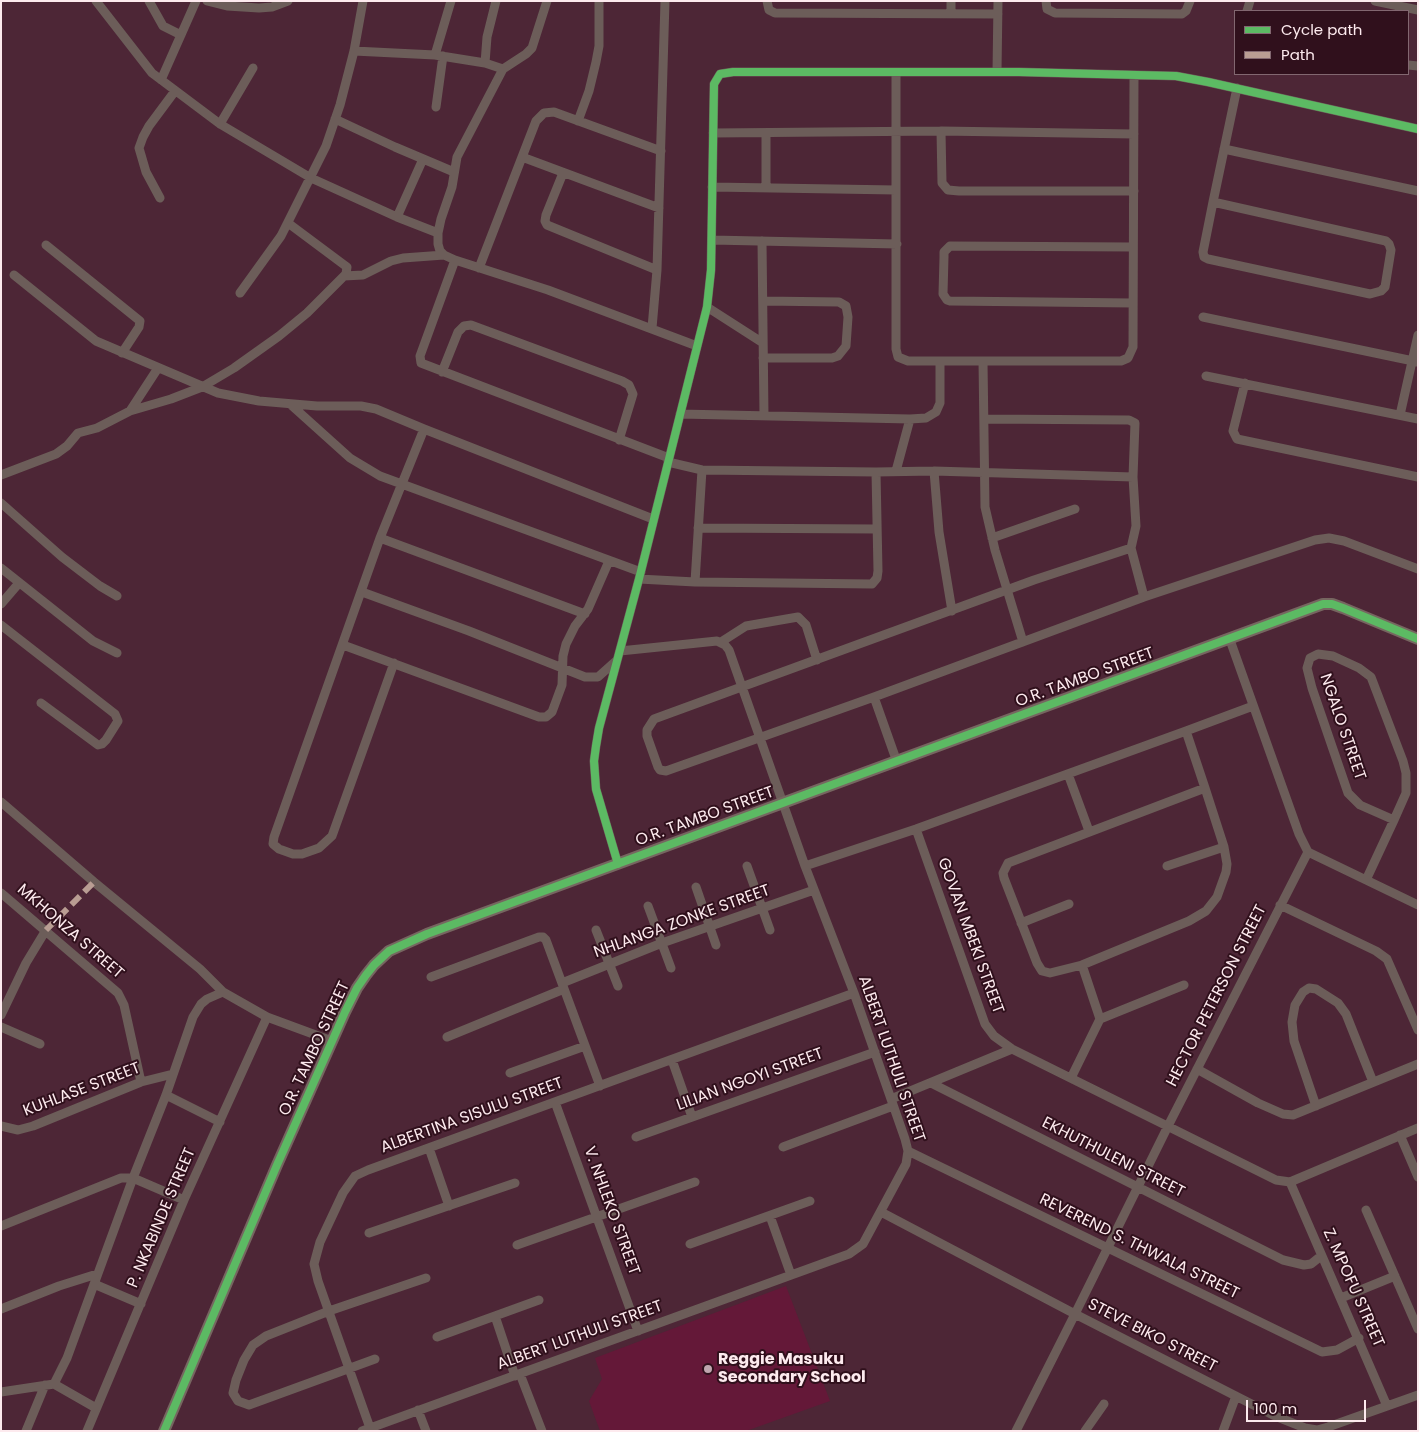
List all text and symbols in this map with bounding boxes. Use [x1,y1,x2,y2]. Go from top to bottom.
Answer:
legend [1234,10,1409,75]
text: Cycle path [1281,19,1362,40]
text: Path [1281,44,1315,65]
street label: O.R. TAMBO STREET [1013,644,1157,712]
street label: NGALO STREET [1315,671,1369,783]
street label: O.R. TAMBO STREET [633,783,777,851]
street label: GOVAN MBEKI STREET [933,855,1007,1017]
street label: MKHONZA STREET [13,881,127,983]
street label: NHLANGA ZONKE STREET [591,881,773,963]
street label: HECTOR PETERSON STREET [1163,902,1271,1090]
street label: ALBERT LUTHULI STREET [854,973,928,1145]
street label: O.R. TAMBO STREET [275,979,355,1119]
street label: LILIAN NGOYI STREET [674,1045,826,1115]
street label: KUHLASE STREET [21,1059,143,1121]
street label: ALBERTINA SISULU STREET [378,1074,566,1158]
street label: EKHUTHULENI STREET [1038,1114,1188,1202]
street label: V. NHLEKO STREET [579,1144,643,1278]
street label: P. NKABINDE STREET [124,1145,200,1291]
street label: REVEREND S. THWALA STREET [1036,1190,1242,1304]
street label: Z. MPOFU STREET [1318,1226,1388,1350]
street label: STEVE BIKO STREET [1084,1295,1220,1377]
street label: ALBERT LUTHULI STREET [495,1297,665,1375]
place label: Reggie Masuku Secondary School [718,1350,866,1388]
marker: Reggie Masuku Secondary School [702,1363,714,1375]
scale bar [1249,1390,1369,1422]
text: 100 m [1254,1398,1297,1419]

